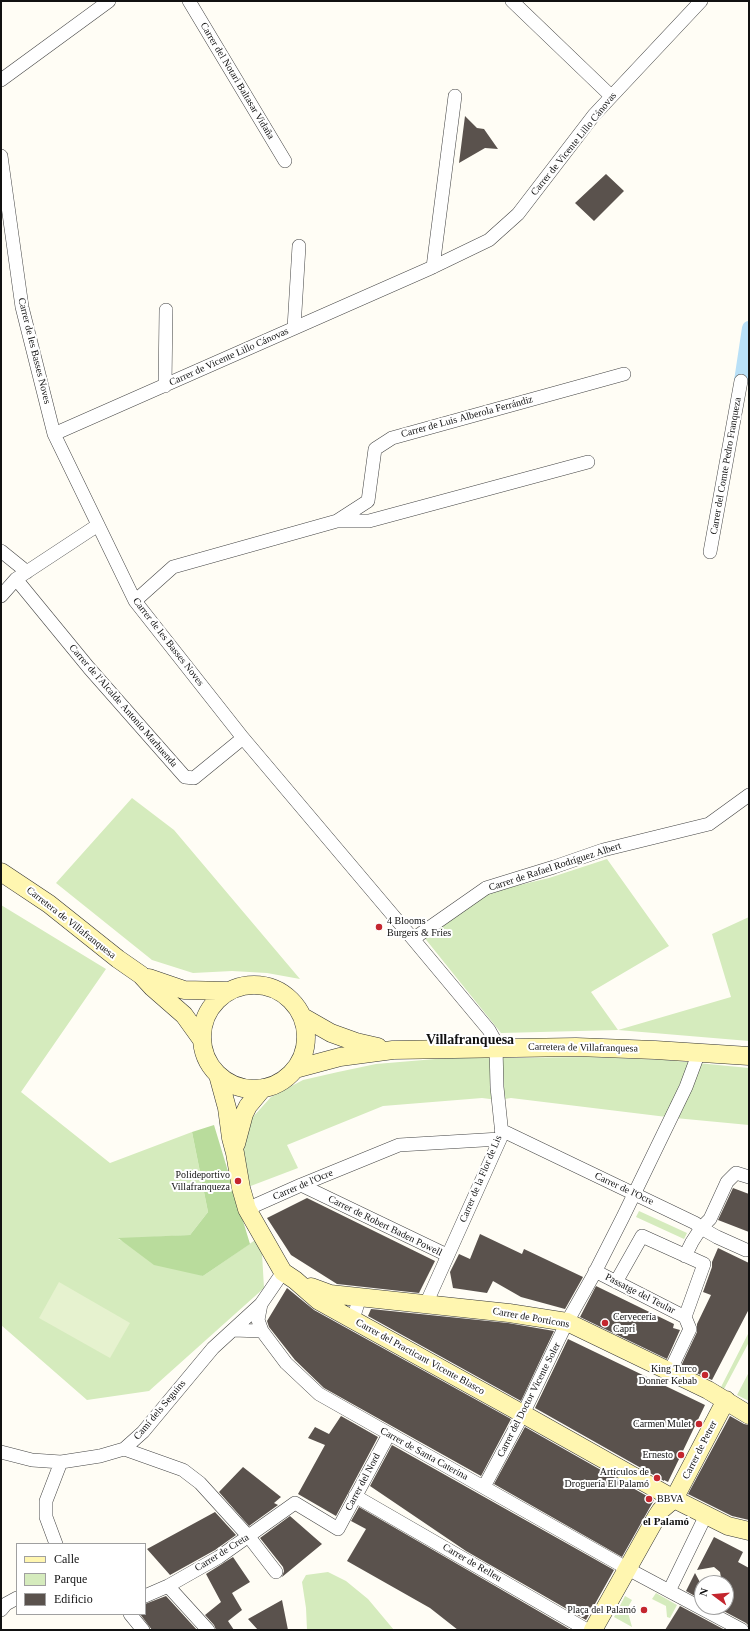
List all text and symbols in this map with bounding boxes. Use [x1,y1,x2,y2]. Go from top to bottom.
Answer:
street label: Carrer del Notari Baltasar Vidaña [197,20,277,142]
street label: Carrer de Vicente Lillo Cánovas [529,90,619,198]
street label: Carrer de les Basses Noves [15,297,53,405]
street label: Carrer de Vicente Lillo Cánovas [167,325,291,389]
street label: Carrer de Luis Alberola Ferrándiz [400,394,534,440]
street label: Carrer del Comte Pedro Franqueza [708,396,744,536]
street label: Carrer de les Basses Noves [130,595,206,689]
street label: Carrer de l'Alcalde Antonio Marhuenda [66,642,180,770]
street label: Carrer de Rafael Rodríguez Albert [487,840,623,894]
street label: Carretera de Villafranquesa [24,884,118,962]
place label: 4 Blooms Burgers & Fries [387,915,451,938]
marker: 4 Blooms Burgers & Fries [374,922,384,932]
district label: Villafranquesa [426,1032,514,1048]
street label: Carretera de Villafranquesa [528,1041,638,1055]
street label: Carrer de la Flor de Lis [457,1134,505,1224]
street label: Carrer de l'Ocre [271,1167,335,1203]
place label: Polideportivo Villafranqueza [171,1169,230,1192]
street label: Carrer de l'Ocre [592,1170,656,1208]
marker: Polideportivo Villafranqueza [233,1176,243,1186]
street label: Carrer de Robert Baden Powell [326,1193,444,1259]
street label: Passatge del Teular [603,1271,677,1317]
street label: Carrer de Porticons [492,1305,570,1331]
place label: Cervecería Capri [613,1311,656,1334]
street label: Carrer del Practicant Vicente Blasco [353,1316,487,1398]
marker: Cervecería Capri [600,1318,610,1328]
street label: Carrer del Doctor Vicente Soler [495,1341,563,1459]
place label: King Turco Donner Kebab [638,1363,697,1386]
marker: King Turco Donner Kebab [700,1370,710,1380]
street label: Camí dels Seguins [131,1378,189,1442]
place label: Carmen Mulet [633,1418,691,1430]
street label: Carrer de Petrer [680,1419,720,1481]
marker: Carmen Mulet [694,1419,704,1429]
street label: Carrer de Santa Caterina [378,1425,470,1483]
place label: Ernesto [642,1449,673,1461]
marker: Ernesto [676,1450,686,1460]
street label: Carrer del Nord [343,1451,383,1513]
place label: Artículos de Droguería El Palamó [565,1466,649,1490]
marker: Artículos de Droguería El Palamó [652,1473,662,1483]
place label: BBVA [657,1493,683,1505]
marker: BBVA [644,1494,654,1504]
district label: el Palamó [643,1515,689,1529]
street label: Carrer de Creta [193,1532,251,1574]
street label: Carrer de Relleu [440,1541,504,1585]
legend [16,1543,146,1615]
text: Calle [54,1552,79,1566]
text: Parque [54,1572,87,1586]
north arrow [694,1575,734,1615]
text: N [697,1586,710,1597]
text: Edificio [54,1592,93,1606]
place label: Plaça del Palamó [567,1604,636,1616]
marker: Plaça del Palamó [639,1605,649,1615]

